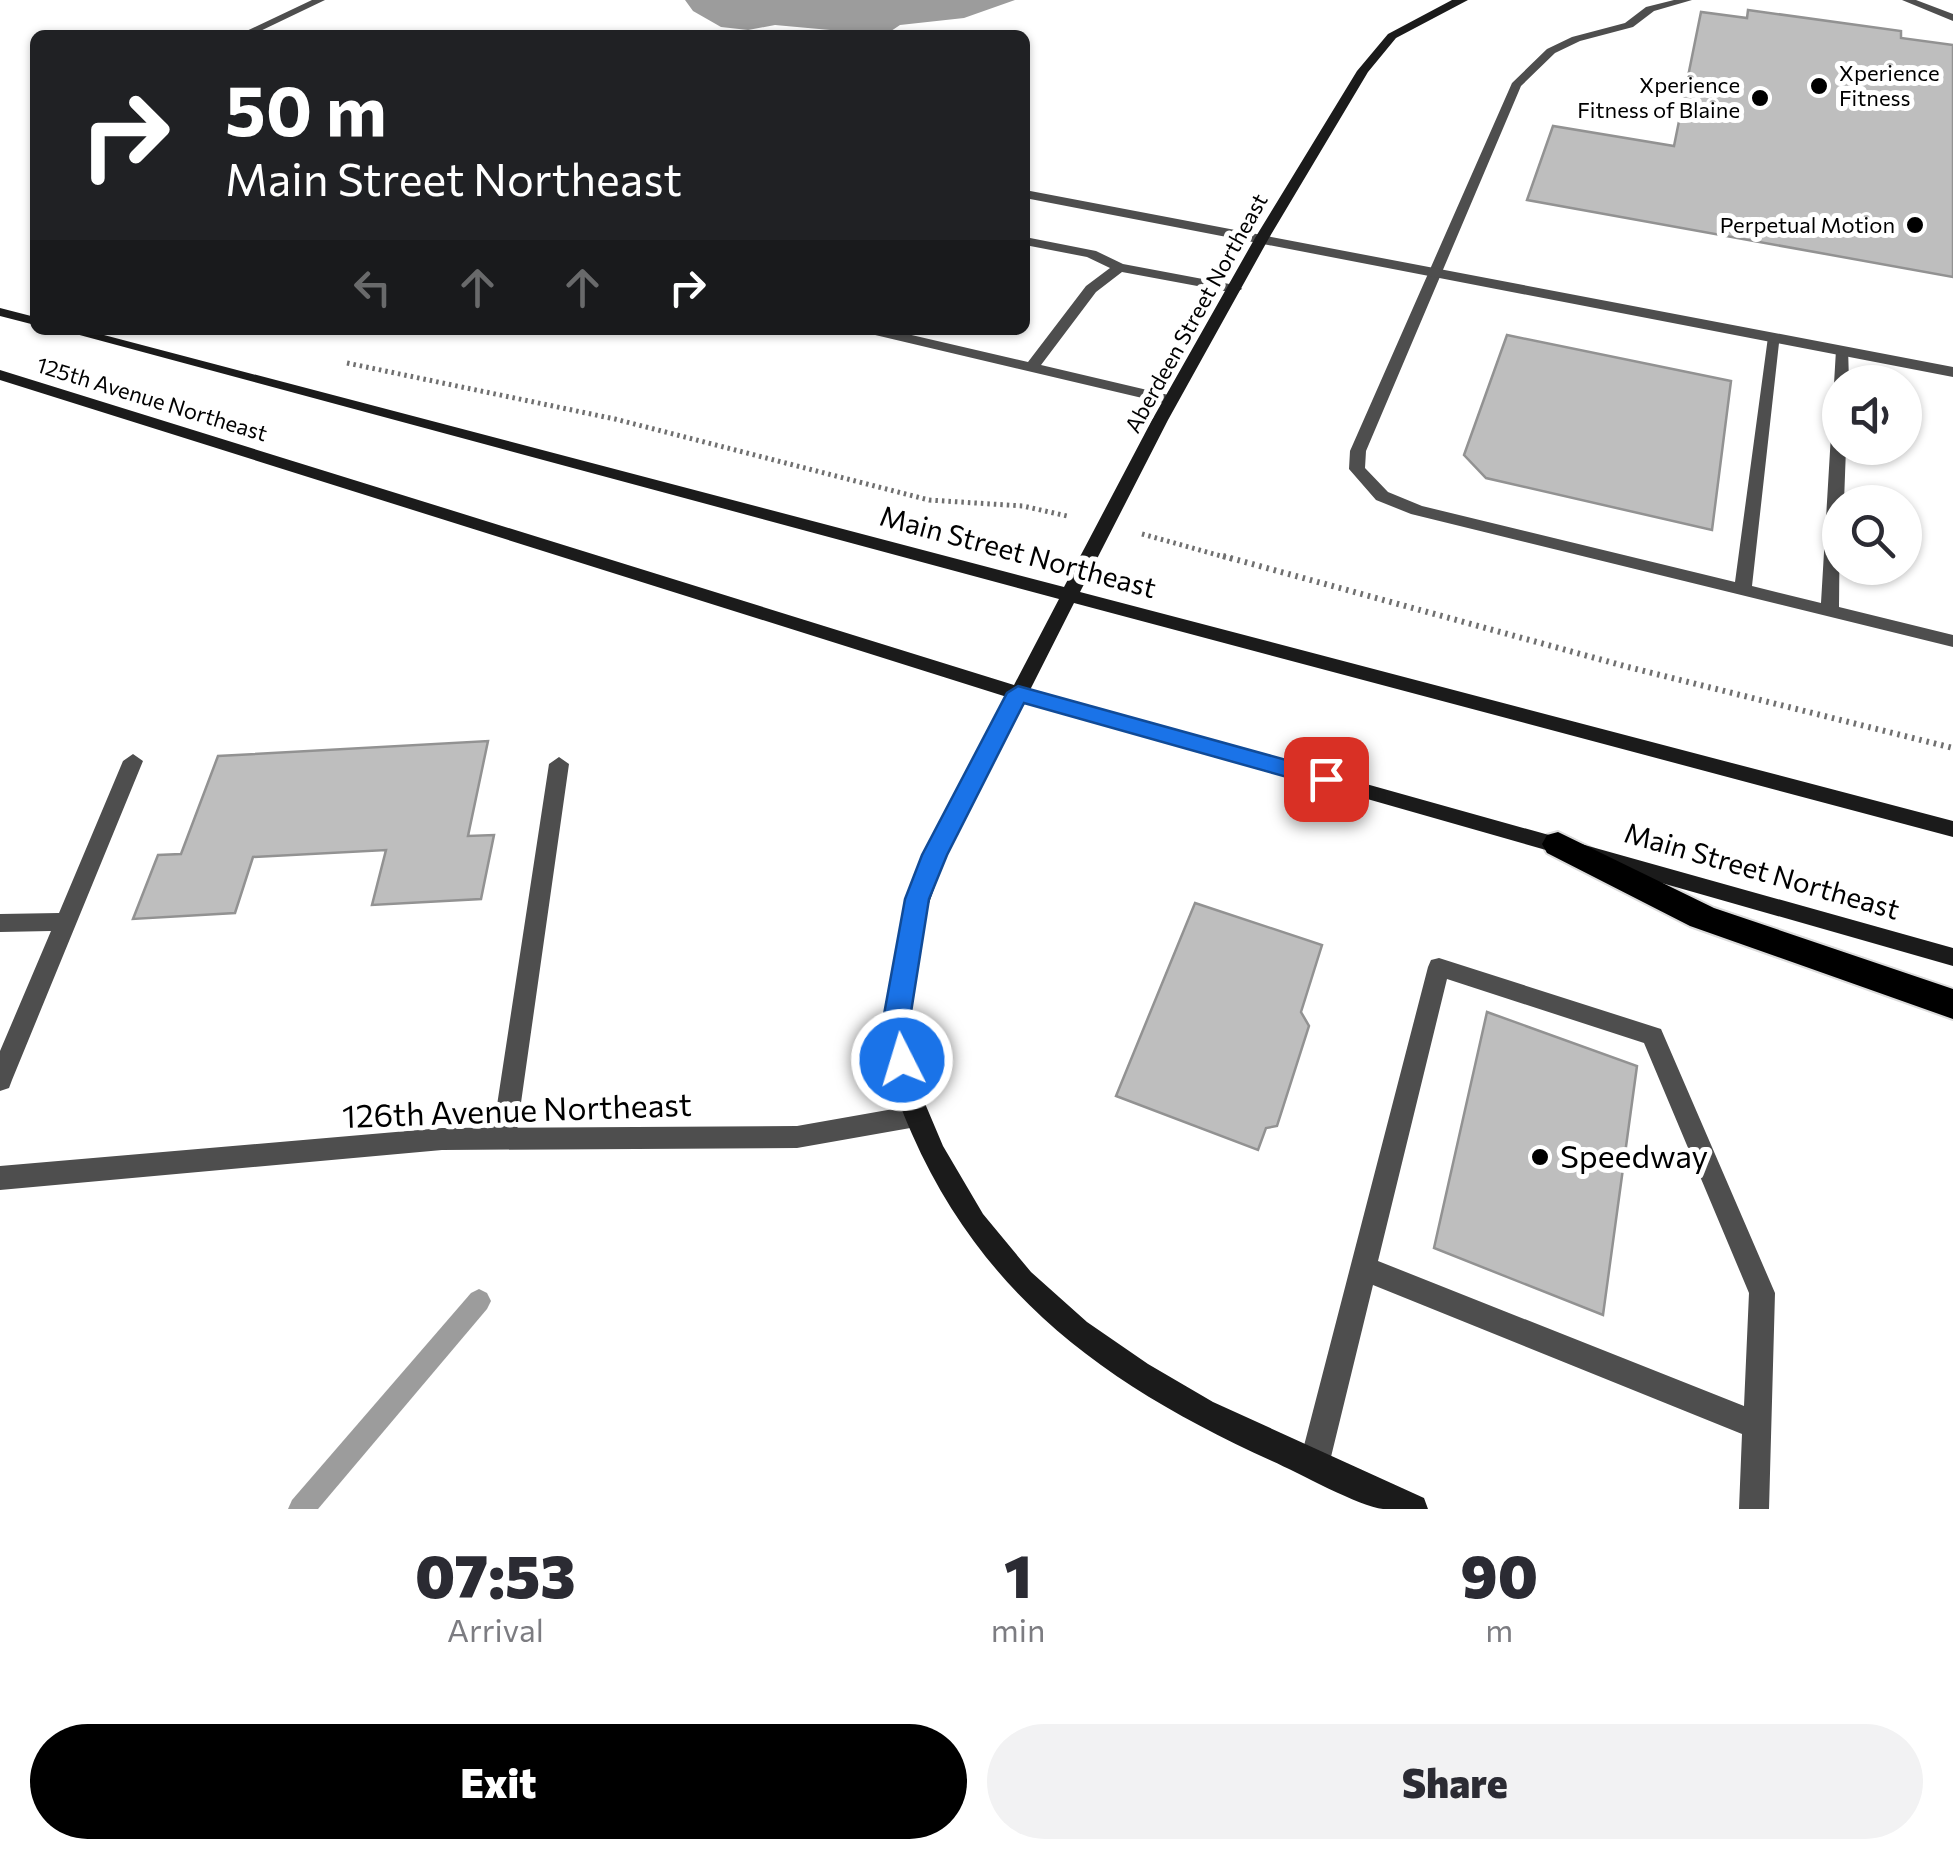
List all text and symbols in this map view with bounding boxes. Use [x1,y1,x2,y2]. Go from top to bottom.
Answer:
place label: Xperience Fitness [1839,59,1940,111]
text: 50 m [225,65,387,150]
icon: right [60,70,190,200]
place label: Xperience Fitness of Blaine [1577,71,1740,123]
marker: Xperience Fitness [1808,75,1830,97]
marker: Xperience Fitness of Blaine [1749,87,1771,109]
text: Main Street Northeast [225,150,682,205]
street label: Aberdeen Street Northeast [1118,188,1273,437]
place label: Perpetual Motion [1720,211,1895,238]
marker: Perpetual Motion [1904,214,1926,236]
icon: left [345,260,400,315]
icon: ahead [450,260,505,315]
icon: ahead [555,260,610,315]
icon: right [660,260,715,315]
street label: 125th Avenue Northeast [34,351,271,446]
map controls [1822,365,1922,585]
button: sound [1822,365,1922,465]
button: search [1822,485,1922,585]
street label: Main Street Northeast [877,498,1160,604]
pin [1284,737,1369,822]
icon: arrive [1299,752,1354,807]
street label: Main Street Northeast [1621,815,1904,926]
position arrow [850,1008,954,1112]
street label: 126th Avenue Northeast [341,1083,692,1135]
place label: Speedway [1560,1135,1708,1175]
marker: Speedway [1529,1146,1551,1168]
text: 07:53 [415,1537,576,1610]
text: 1 [1004,1537,1032,1610]
text: 90 [1460,1537,1538,1610]
text: Arrival [447,1609,544,1649]
text: min [991,1609,1045,1649]
text: m [1485,1609,1513,1649]
button: Exit [30,1724,967,1839]
button: Share [987,1724,1923,1839]

